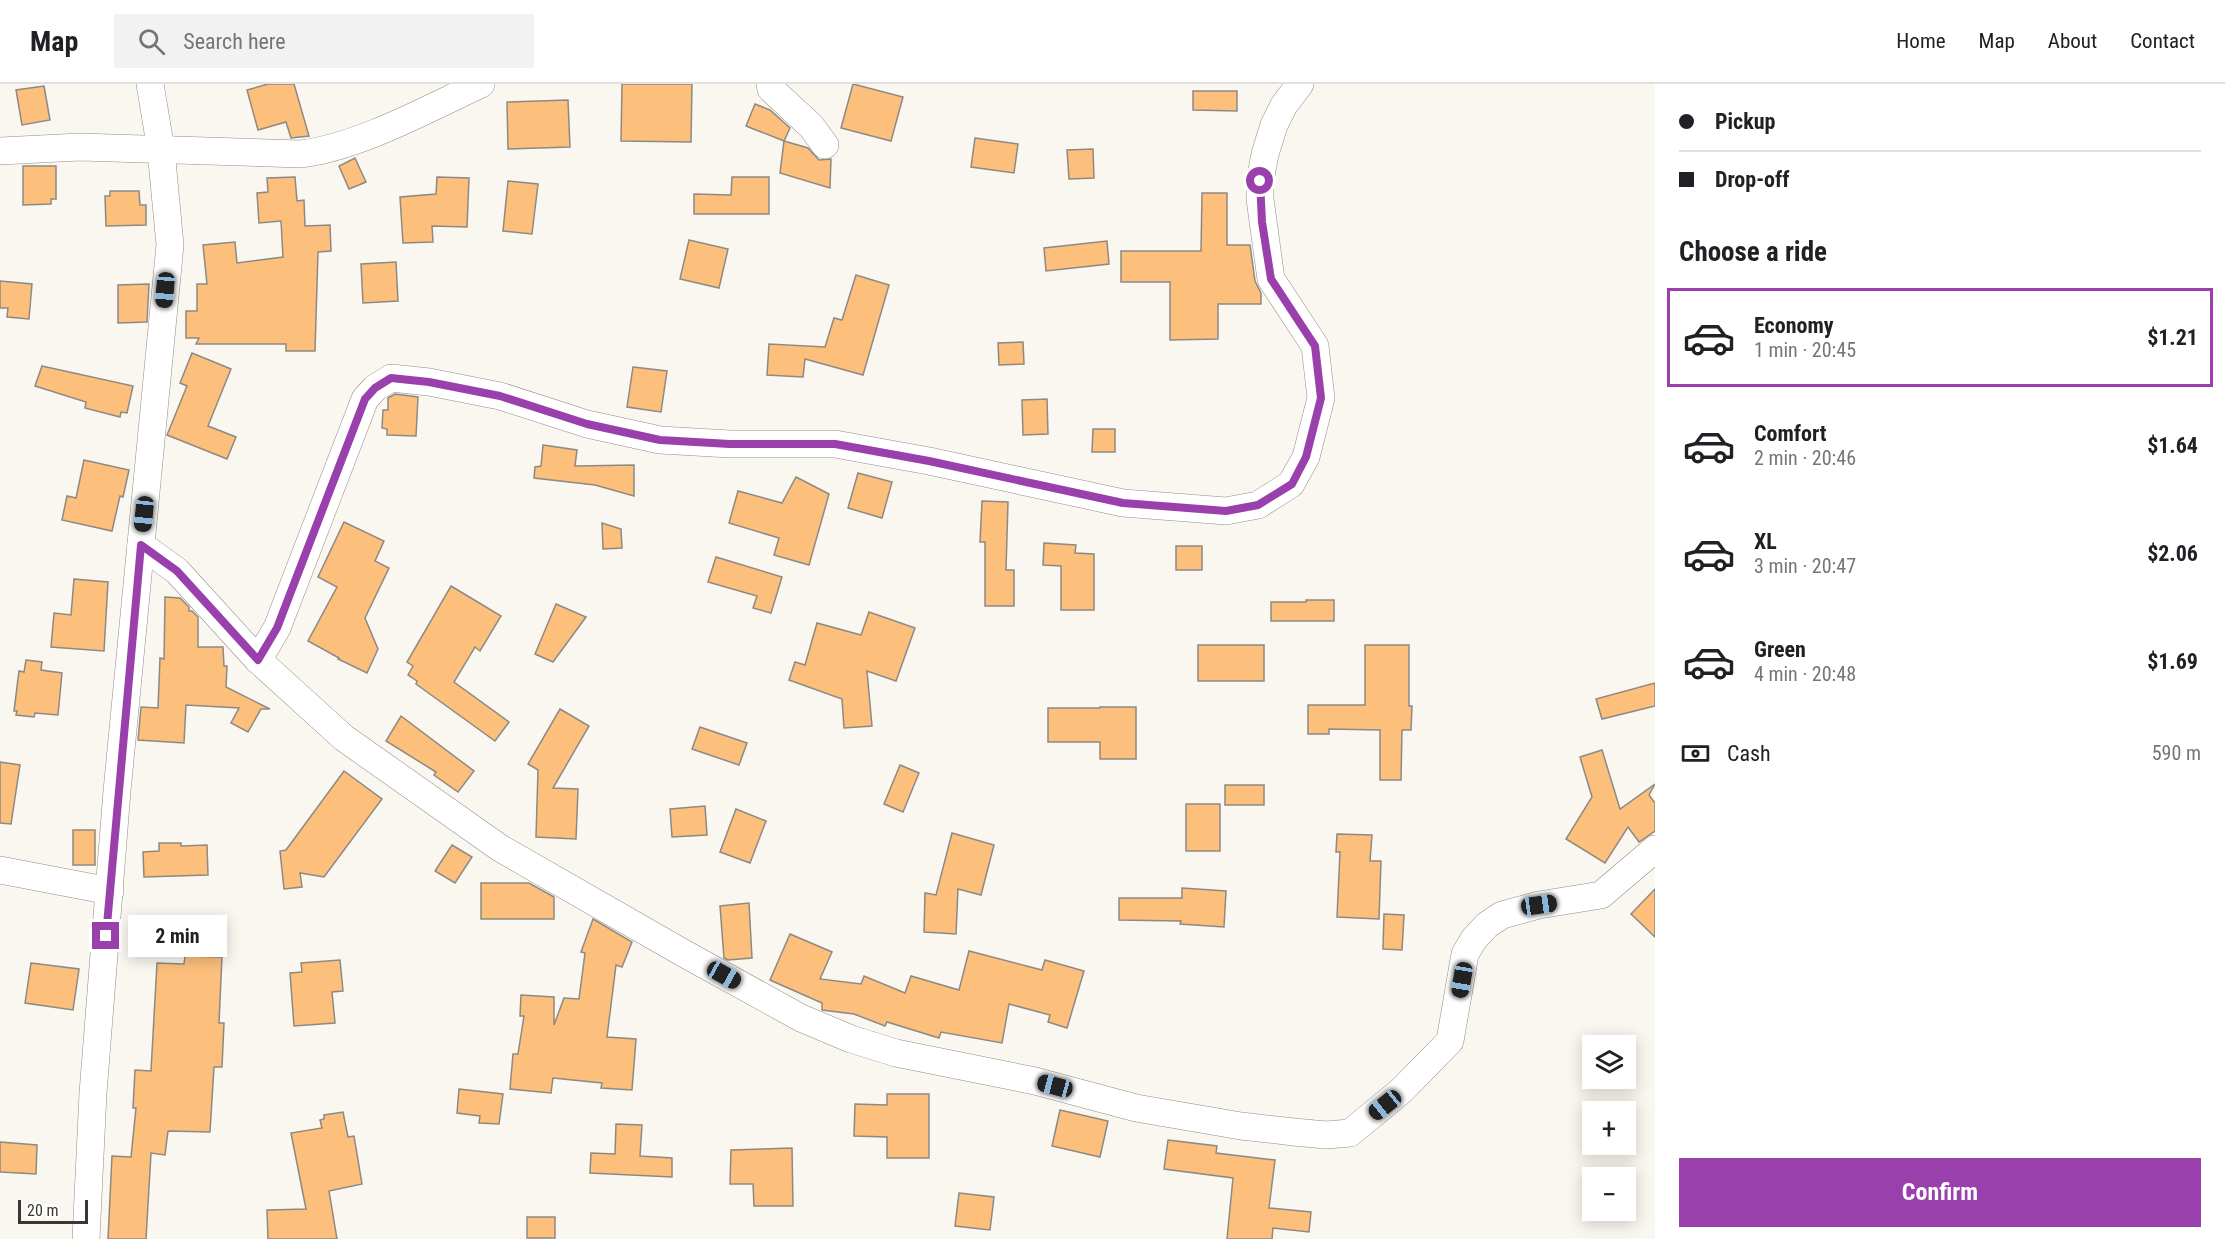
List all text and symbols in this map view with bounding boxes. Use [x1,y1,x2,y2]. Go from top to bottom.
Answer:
search box [114,14,534,68]
text: Map [30,25,78,58]
icon: search [135,25,168,58]
text: Search here [183,29,286,54]
text: Home [1896,29,1946,53]
text: Map [1979,29,2015,53]
text: About [2048,29,2097,53]
text: Contact [2130,29,2195,53]
text: Pickup [1715,109,1775,134]
route start [1246,167,1273,194]
text: Drop-off [1715,167,1789,192]
text: Choose a ride [1679,236,1827,268]
car [154,271,176,309]
icon: car [1682,311,1736,365]
text: Economy [1754,313,1834,338]
text: $1.21 [2147,325,2198,350]
text: 1 min · 20:45 [1754,338,1856,362]
icon: car [1682,419,1736,473]
text: Comfort [1754,421,1827,446]
text: $1.64 [2147,433,2198,458]
text: 2 min · 20:46 [1754,446,1856,470]
car [133,495,155,533]
icon: car [1682,527,1736,581]
text: XL [1754,529,1777,554]
text: $2.06 [2147,541,2198,566]
text: 3 min · 20:47 [1754,554,1856,578]
icon: car [1682,635,1736,689]
text: Green [1754,637,1806,662]
text: $1.69 [2147,649,2198,674]
text: 4 min · 20:48 [1754,662,1856,686]
icon: cash [1679,737,1712,770]
text: Cash [1727,741,1771,766]
text: 590 m [2152,741,2201,765]
car [1520,894,1558,916]
callout: 2 min [127,915,226,957]
route end [92,922,119,949]
text: 2 min [155,924,200,948]
car [704,958,744,992]
car [1450,961,1474,999]
map controls [1582,1035,1636,1221]
button: layers [1582,1035,1636,1089]
car [1035,1073,1075,1099]
car [1365,1087,1405,1123]
button: + [1582,1101,1636,1155]
button: Confirm [1679,1158,2201,1227]
button: − [1582,1167,1636,1221]
scale bar [18,1197,88,1224]
text: 20 m [27,1201,59,1220]

